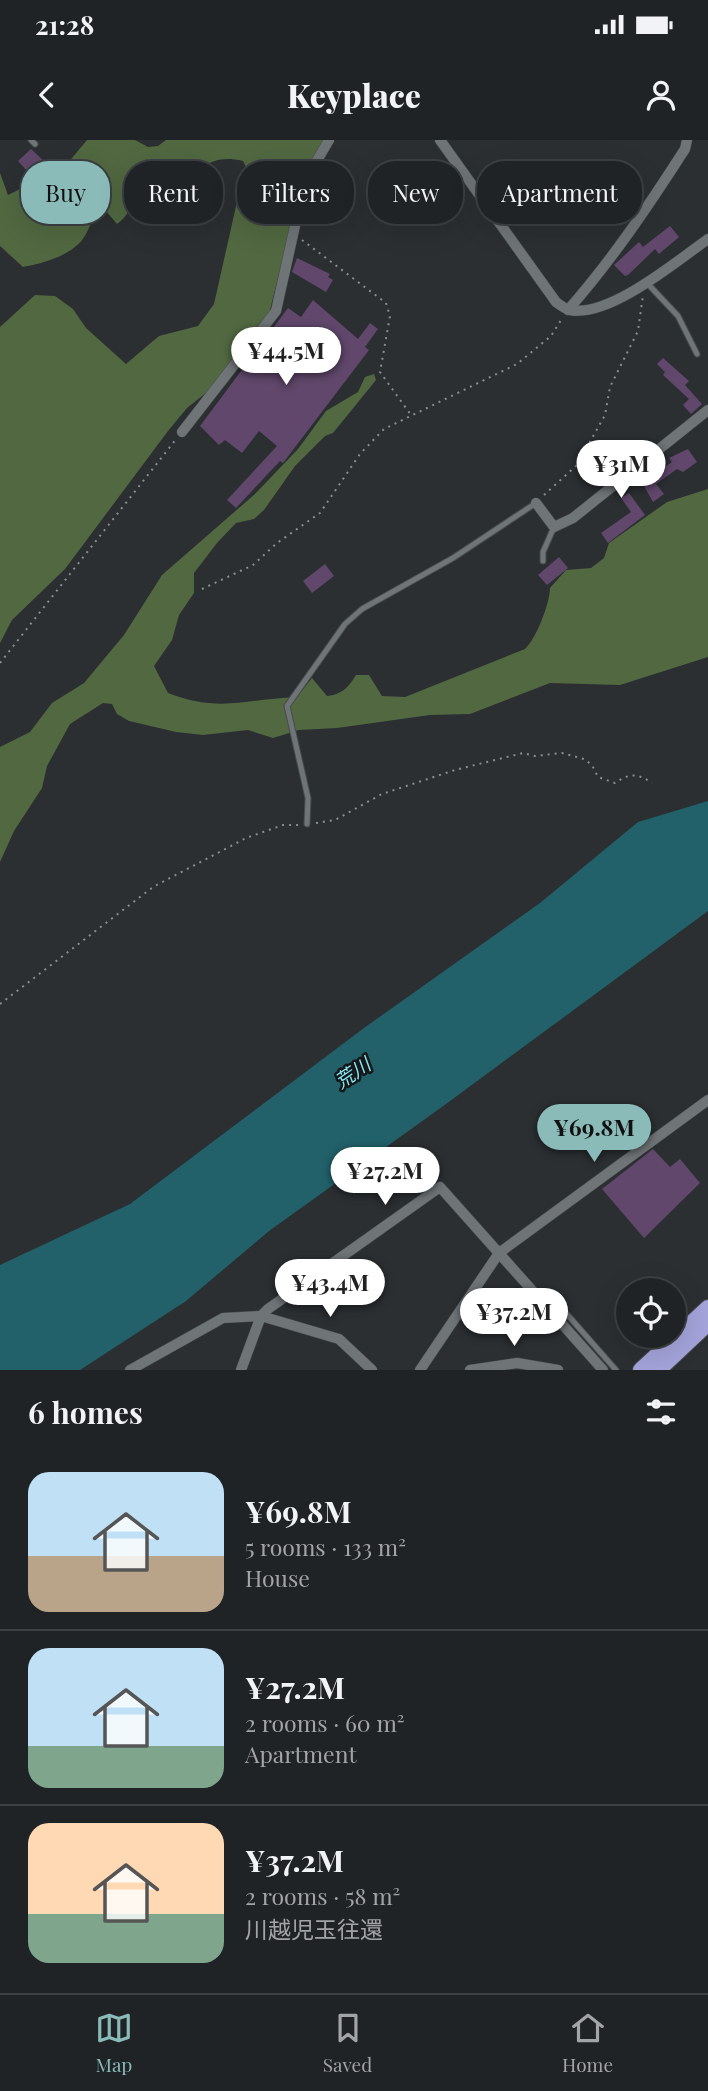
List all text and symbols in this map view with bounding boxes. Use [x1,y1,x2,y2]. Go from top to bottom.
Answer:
text: 21:28 [35,7,94,42]
text: Keyplace [287,73,421,116]
icon: back [28,76,66,114]
icon: person [642,76,680,114]
chip: Buy [21,161,110,224]
chip: Rent [124,161,223,224]
chip: Filters [237,161,354,224]
chip: New [368,161,463,224]
chip: Apartment [477,161,642,224]
pin: ¥44.5M [229,328,343,387]
text: ¥44.5M [247,334,325,365]
pin: ¥31M [580,440,662,500]
text: ¥31M [593,447,649,478]
water label: 荒川 [329,1049,377,1093]
pin: ¥69.8M [537,1104,651,1164]
text: ¥69.8M [553,1111,635,1142]
pin: ¥27.2M [328,1147,442,1207]
text: ¥27.2M [347,1154,423,1185]
pin: ¥43.4M [273,1260,387,1319]
text: ¥43.4M [291,1266,369,1297]
map controls [616,1278,686,1348]
button: locate [616,1278,686,1348]
pin: ¥37.2M [457,1288,571,1348]
text: ¥37.2M [476,1295,552,1326]
text: 6 homes [28,1392,143,1432]
icon: filters [642,1393,680,1431]
text: ¥69.8M [245,1491,352,1531]
icon: home [84,1500,168,1584]
text: 5 rooms · 133 m² [245,1531,406,1562]
text: House [245,1562,310,1593]
text: ¥27.2M [245,1667,345,1707]
icon: home [84,1676,168,1760]
text: 2 rooms · 60 m² [245,1707,405,1738]
text: Apartment [245,1738,357,1769]
text: ¥37.2M [245,1840,344,1880]
icon: home [84,1851,168,1935]
text: 2 rooms · 58 m² [245,1880,400,1911]
text: 川越児玉往還 [245,1913,383,1944]
tab: Map [95,2009,133,2077]
tab: Saved [323,2009,372,2077]
tab: Home [562,2009,613,2077]

